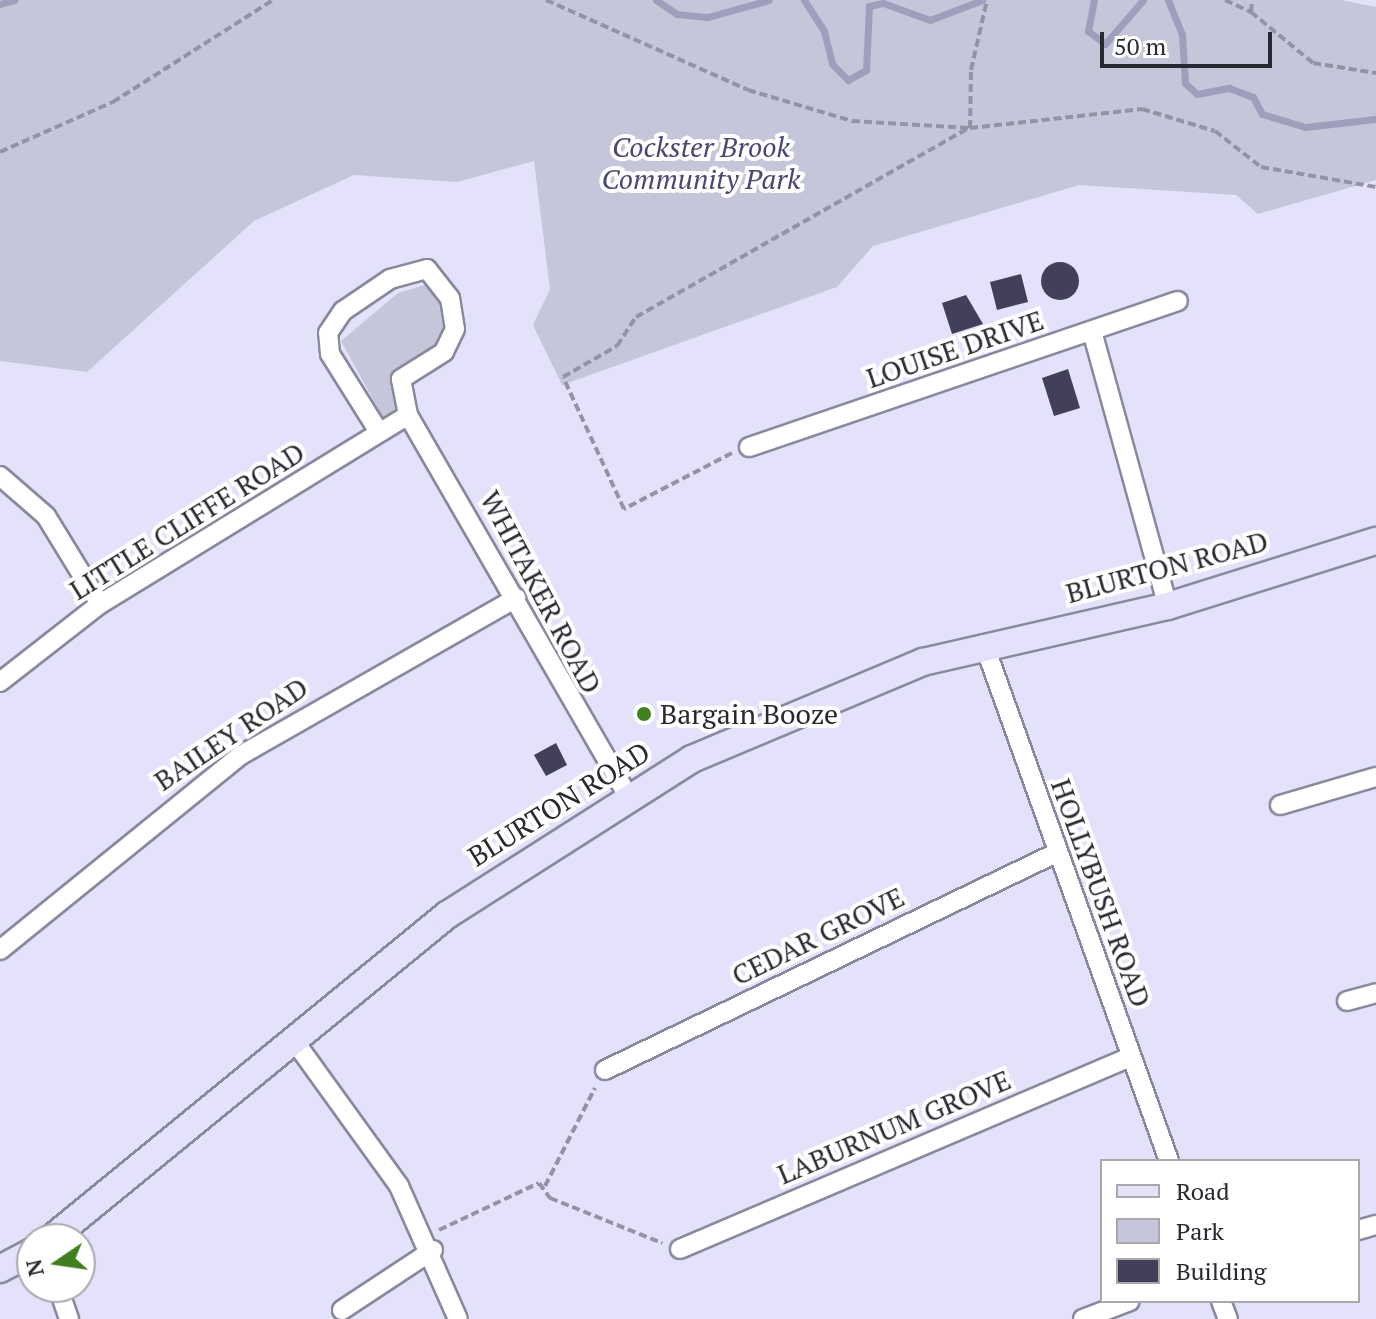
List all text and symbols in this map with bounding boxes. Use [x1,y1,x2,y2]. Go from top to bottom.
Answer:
scale bar [1104,16,1276,66]
text: 50 m [1114,30,1166,62]
park label: Cockster Brook Community Park [601,130,801,196]
street label: LOUISE DRIVE [862,303,1048,395]
street label: LITTLE CLIFFE ROAD [63,435,311,607]
street label: WHITAKER ROAD [473,485,609,699]
street label: BLURTON ROAD [1062,524,1272,610]
street label: BAILEY ROAD [148,670,314,798]
place label: Bargain Booze [660,697,838,731]
marker: Bargain Booze [635,705,653,723]
street label: BLURTON ROAD [462,735,656,873]
street label: HOLLYBUSH ROAD [1044,774,1158,1012]
street label: CEDAR GROVE [726,880,910,992]
street label: LABURNUM GROVE [772,1063,1016,1191]
legend [1100,1159,1360,1303]
text: Road [1176,1175,1230,1207]
text: Park [1176,1215,1224,1247]
north arrow [16,1223,96,1303]
text: Building [1176,1255,1266,1287]
text: N [18,1257,50,1279]

